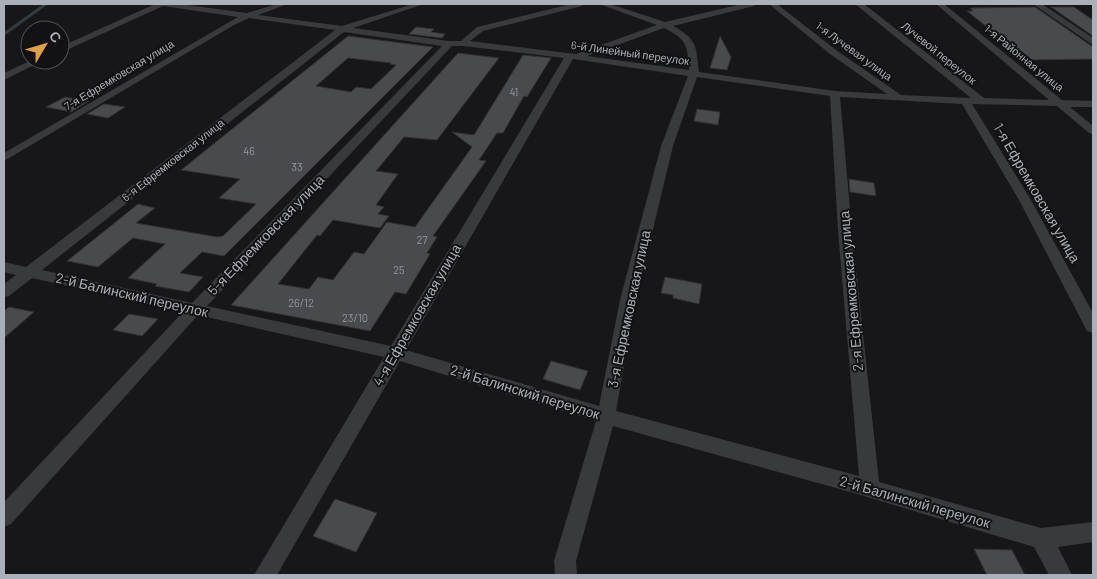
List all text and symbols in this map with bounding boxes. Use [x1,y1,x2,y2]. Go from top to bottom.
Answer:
street label: 1-я Лучевая улица [814,19,896,83]
street label: Лучевой переулок [900,19,979,87]
north arrow [20,20,70,70]
street label: 1-я Районная улица [982,22,1067,94]
text: С [46,27,65,46]
street label: 7-я Ефремковская улица [62,36,177,113]
street label: 6-й Линейный переулок [570,38,690,67]
house number: 41 [510,85,518,98]
street label: 6-я Ефремковская улица [119,115,227,204]
street label: 1-я Ефремковская улица [990,120,1084,266]
house number: 46 [243,144,255,157]
house number: 33 [291,160,303,173]
street label: 5-я Ефремковская улица [204,171,328,298]
street label: 2-я Ефремковская улица [835,210,866,372]
street label: 3-я Ефремковская улица [604,228,654,389]
house number: 27 [416,233,428,246]
street label: 4-я Ефремковская улица [369,241,464,389]
house number: 25 [393,263,405,276]
street label: 2-й Балинский переулок [54,269,211,320]
house number: 26/12 [288,296,314,309]
house number: 23/10 [342,311,368,324]
street label: 2-й Балинский переулок [448,361,603,423]
street label: 2-й Балинский переулок [838,472,993,531]

